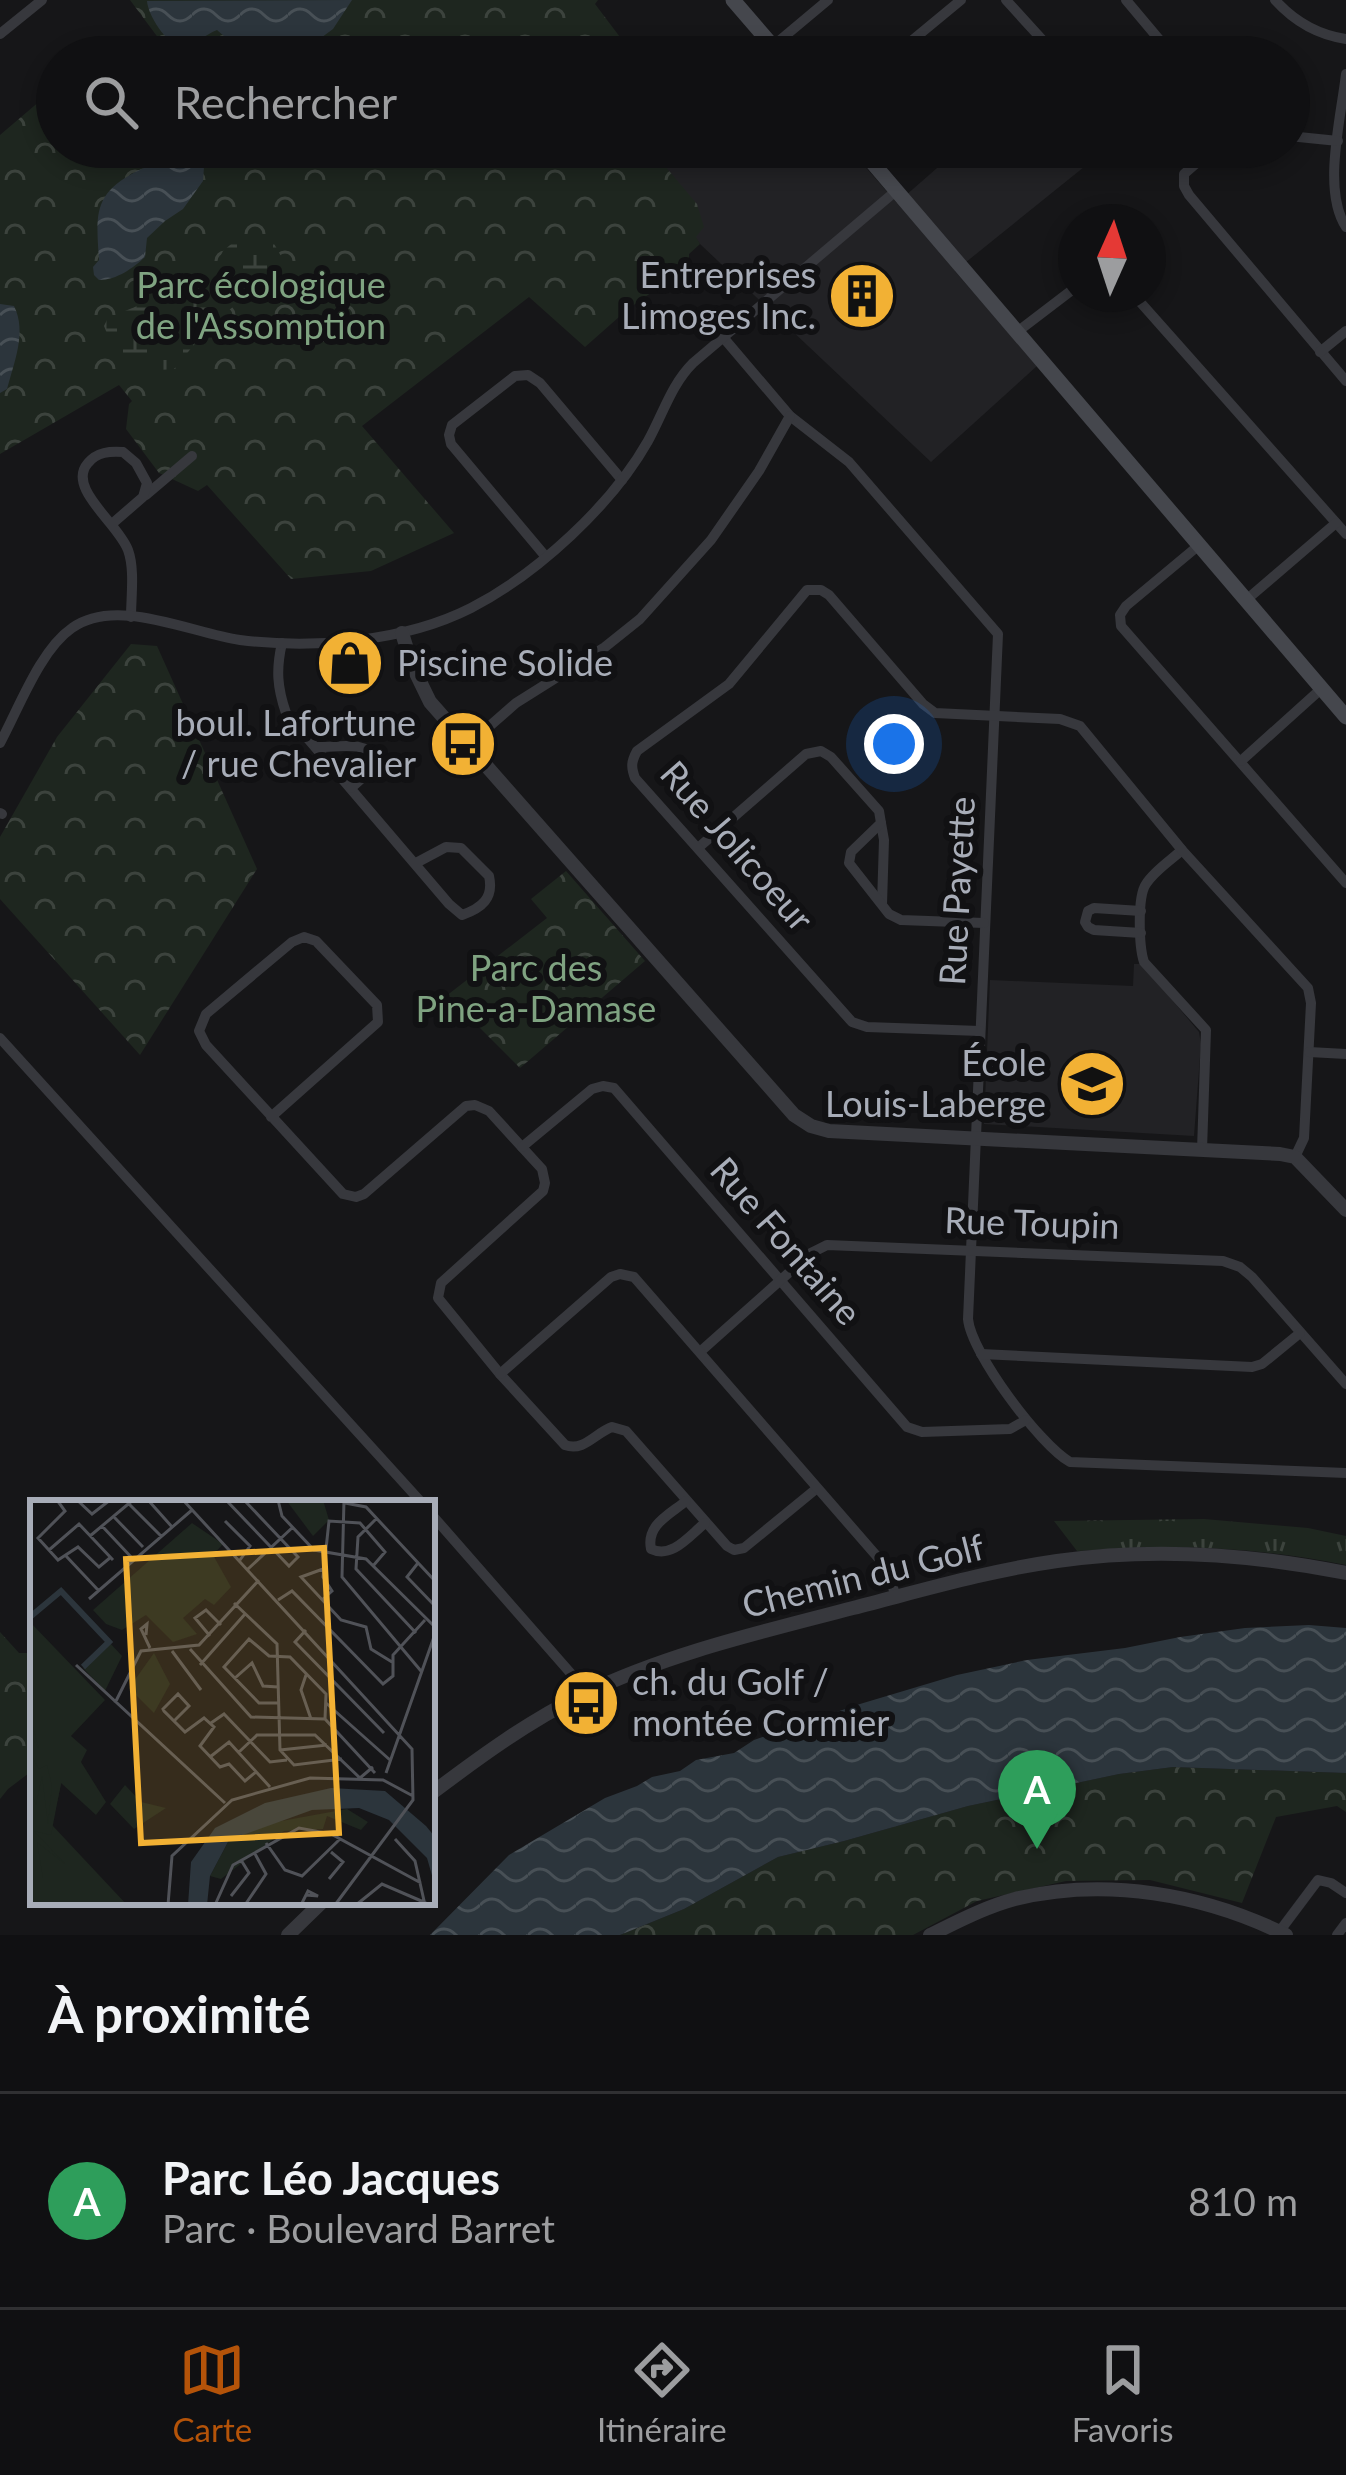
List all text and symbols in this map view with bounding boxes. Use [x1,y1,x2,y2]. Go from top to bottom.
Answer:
search box [36,36,1310,168]
icon: search [78,69,144,135]
text: Rechercher [174,75,397,129]
north arrow [1058,204,1166,312]
place label: Entreprises Limoges Inc. [621,252,816,337]
building icon: Entreprises Limoges Inc. [827,261,897,331]
park label: Parc écologique de l'Assomption [136,262,386,347]
shop icon: Piscine Solide [315,628,385,698]
place label: Piscine Solide [397,640,613,684]
place label: boul. Lafortune / rue Chevalier [175,700,416,785]
bus stop icon: boul. Lafortune / rue Chevalier [428,709,498,779]
your location [864,714,924,774]
street label: Rue Jolicoeur [652,751,823,939]
street label: Rue Payette [929,795,983,987]
park label: Parc des Pine-a-Damase [416,945,656,1030]
place label: École Louis-Laberge [825,1040,1046,1125]
school or university icon: École Louis-Laberge [1057,1049,1127,1119]
street label: Rue Fontaine [702,1148,871,1333]
street label: Rue Toupin [944,1197,1120,1247]
inset map [30,1500,435,1905]
street label: Chemin du Golf [737,1524,989,1626]
place label: ch. du Golf / montée Cormier [632,1659,889,1744]
bus stop icon: ch. du Golf / montée Cormier [551,1668,621,1738]
pin: A [998,1750,1076,1849]
text: À proximité [48,1983,311,2044]
text: Parc Léo Jacques [162,2151,500,2205]
text: A [73,2178,101,2224]
text: 810 m [1188,2178,1298,2224]
text: Parc · Boulevard Barret [162,2205,555,2251]
tab: Carte [172,2337,252,2449]
tab: Itinéraire [597,2337,727,2449]
tab: Favoris [1072,2337,1174,2449]

